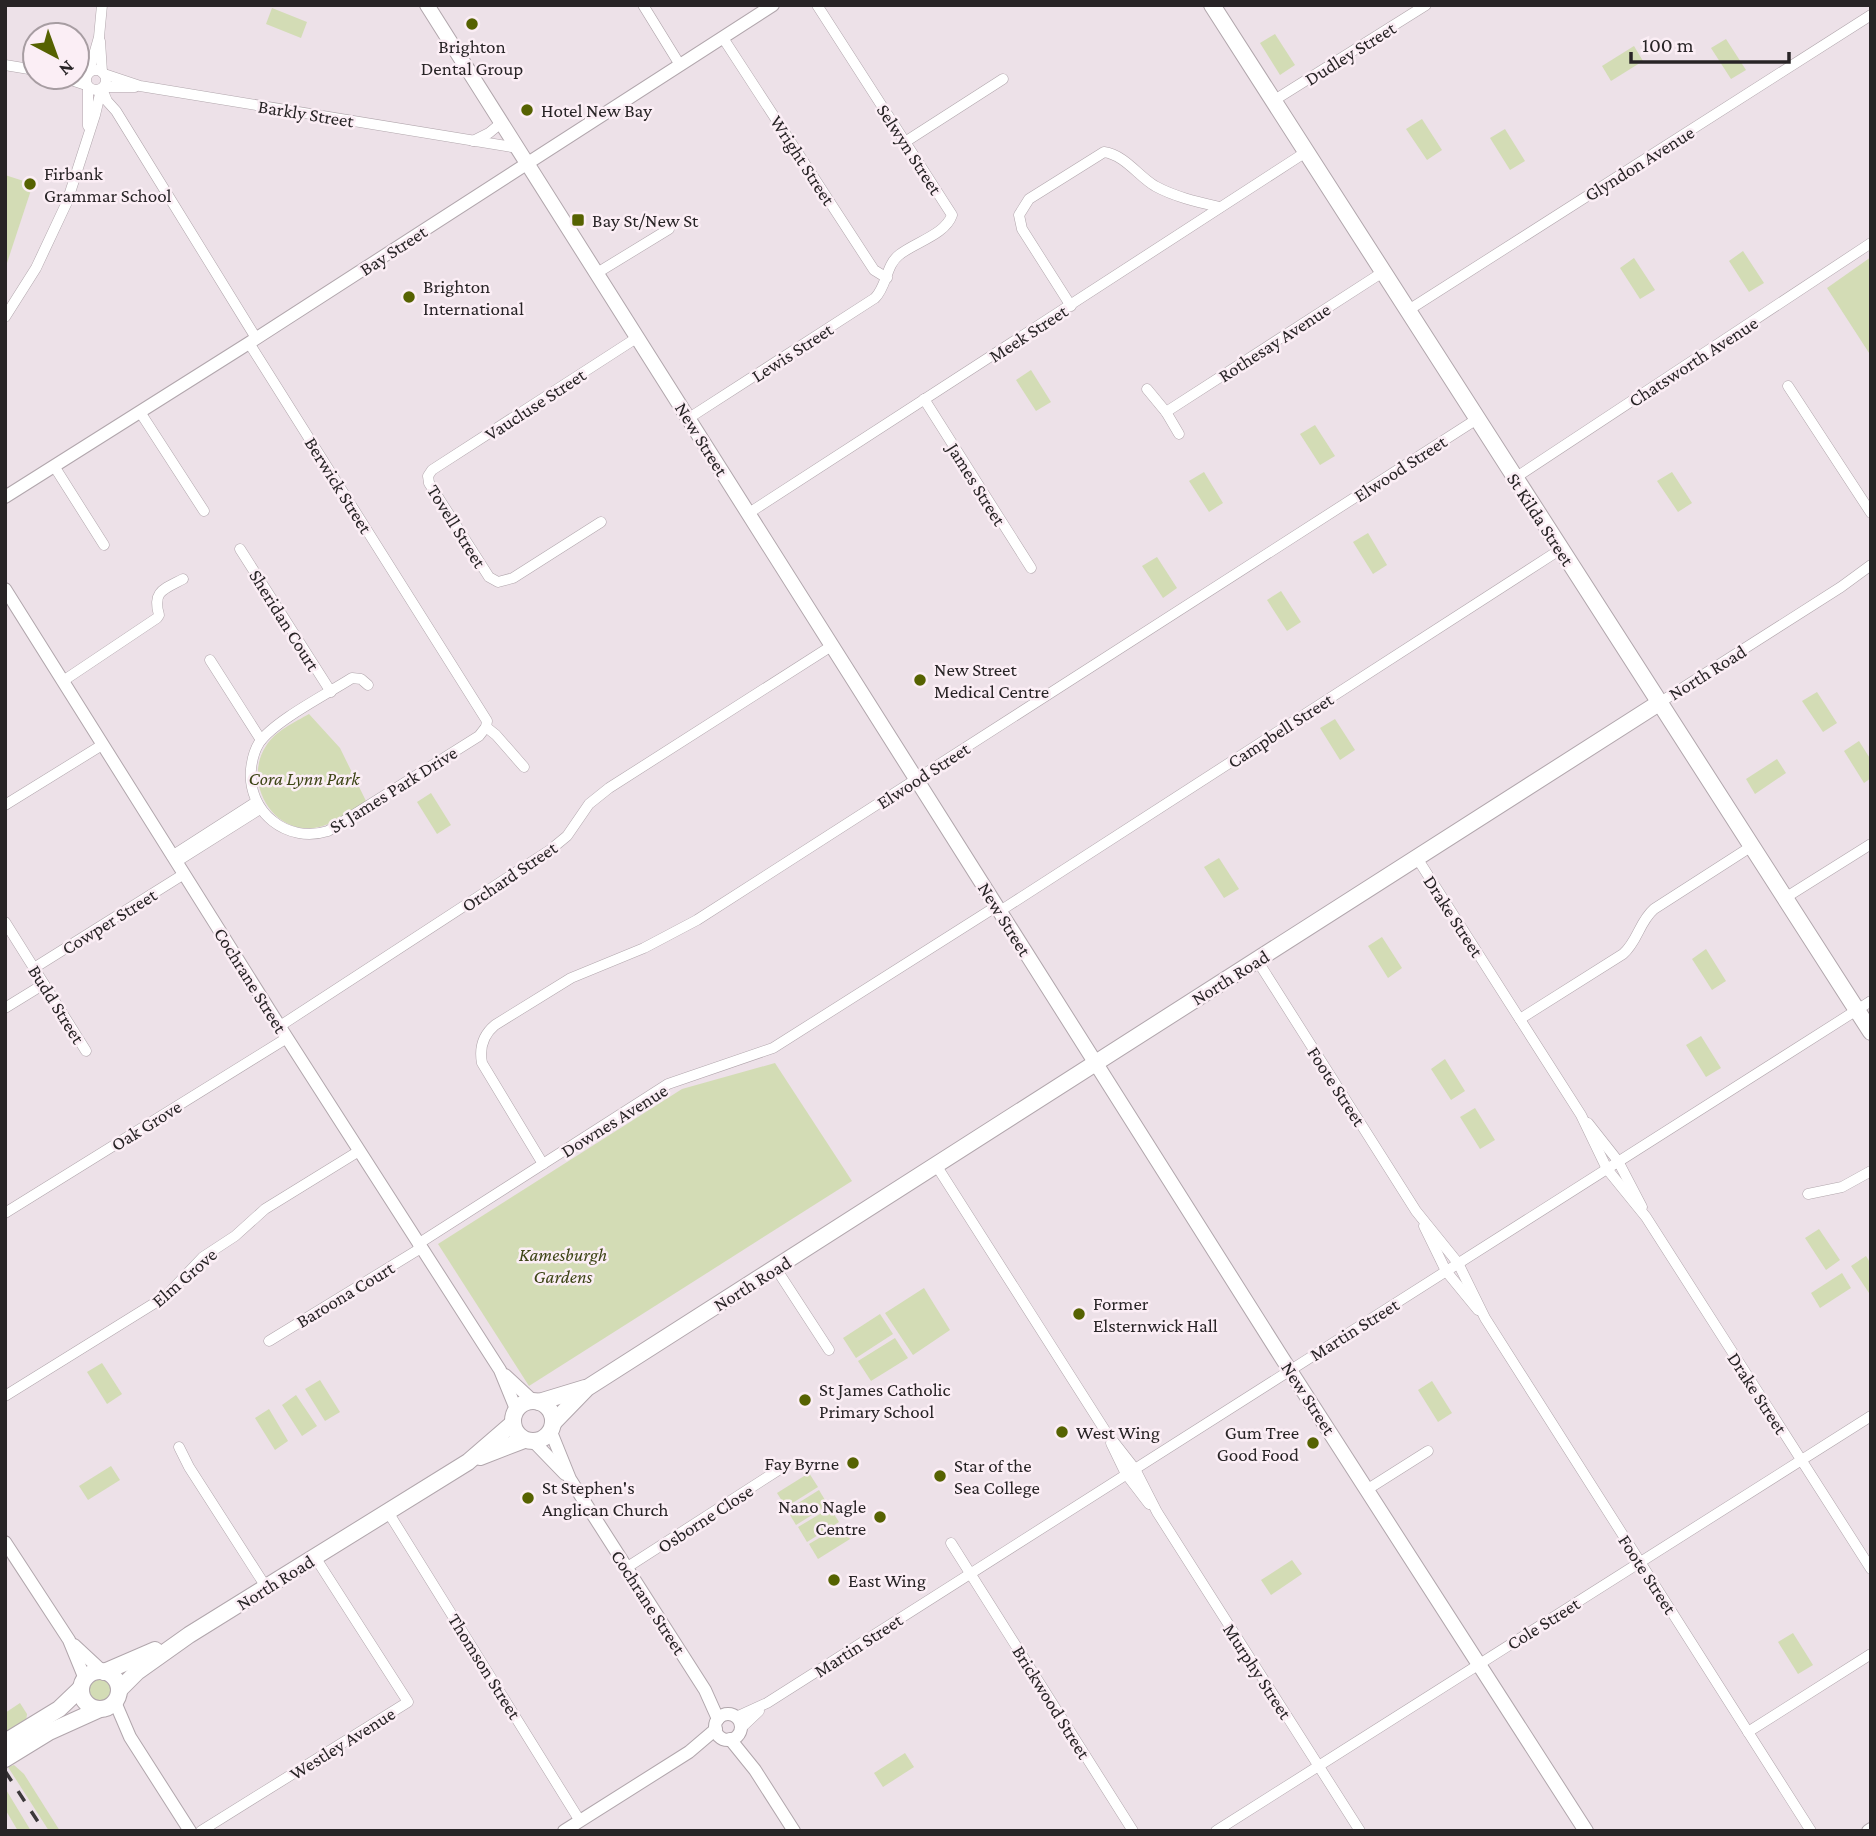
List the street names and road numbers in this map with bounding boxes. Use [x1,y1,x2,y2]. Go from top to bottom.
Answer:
street label: Dudley Street [1301,17,1400,90]
street label: Barkly Street [257,96,356,132]
street label: Selwyn Street [873,100,947,199]
street label: Wright Street [766,112,840,210]
street label: Glyndon Avenue [1581,121,1698,205]
street label: Bay Street [356,221,431,280]
street label: Rothesay Avenue [1214,298,1334,386]
street label: Meek Street [985,300,1072,367]
street label: Chatsworth Avenue [1625,312,1762,411]
street label: Lewis Street [748,318,837,386]
street label: Vaucluse Street [481,364,590,445]
street label: New Street [671,399,733,481]
street label: Elwood Street [1350,430,1451,506]
street label: Berwick Street [301,433,377,538]
street label: James Street [942,437,1011,530]
street label: St Kilda Street [1503,469,1579,570]
street label: Tovell Street [423,481,491,572]
street label: Sheridan Court [245,566,324,675]
street label: North Road [1665,640,1750,704]
street label: Campbell Street [1224,688,1337,772]
street label: Elwood Street [873,737,974,813]
street label: St James Park Drive [326,742,461,837]
street label: Orchard Street [458,836,561,916]
street label: Drake Street [1419,871,1488,962]
street label: New Street [974,879,1036,961]
street label: Cowper Street [58,884,161,959]
street label: Cochrane Street [210,924,292,1037]
street label: North Road [1188,945,1273,1009]
street label: Budd Street [24,961,89,1048]
street label: Foote Street [1303,1043,1370,1130]
street label: Downes Avenue [557,1079,671,1162]
street label: Oak Grove [107,1096,185,1155]
street label: Elm Grove [148,1244,221,1311]
street label: North Road [710,1251,795,1315]
street label: Baroona Court [292,1257,399,1332]
street label: Martin Street [1306,1293,1403,1365]
street label: Drake Street [1723,1348,1792,1439]
street label: New Street [1277,1358,1340,1439]
street label: Osborne Close [654,1480,757,1557]
street label: Foote Street [1614,1531,1681,1618]
street label: Cochrane Street [607,1546,691,1659]
street label: North Road [233,1550,318,1614]
street label: Cole Street [1503,1592,1584,1654]
street label: Martin Street [810,1609,907,1682]
street label: Thomson Street [444,1610,526,1723]
street label: Murphy Street [1219,1620,1297,1724]
street label: Brickwood Street [1008,1642,1095,1763]
street label: Westley Avenue [286,1703,399,1784]

